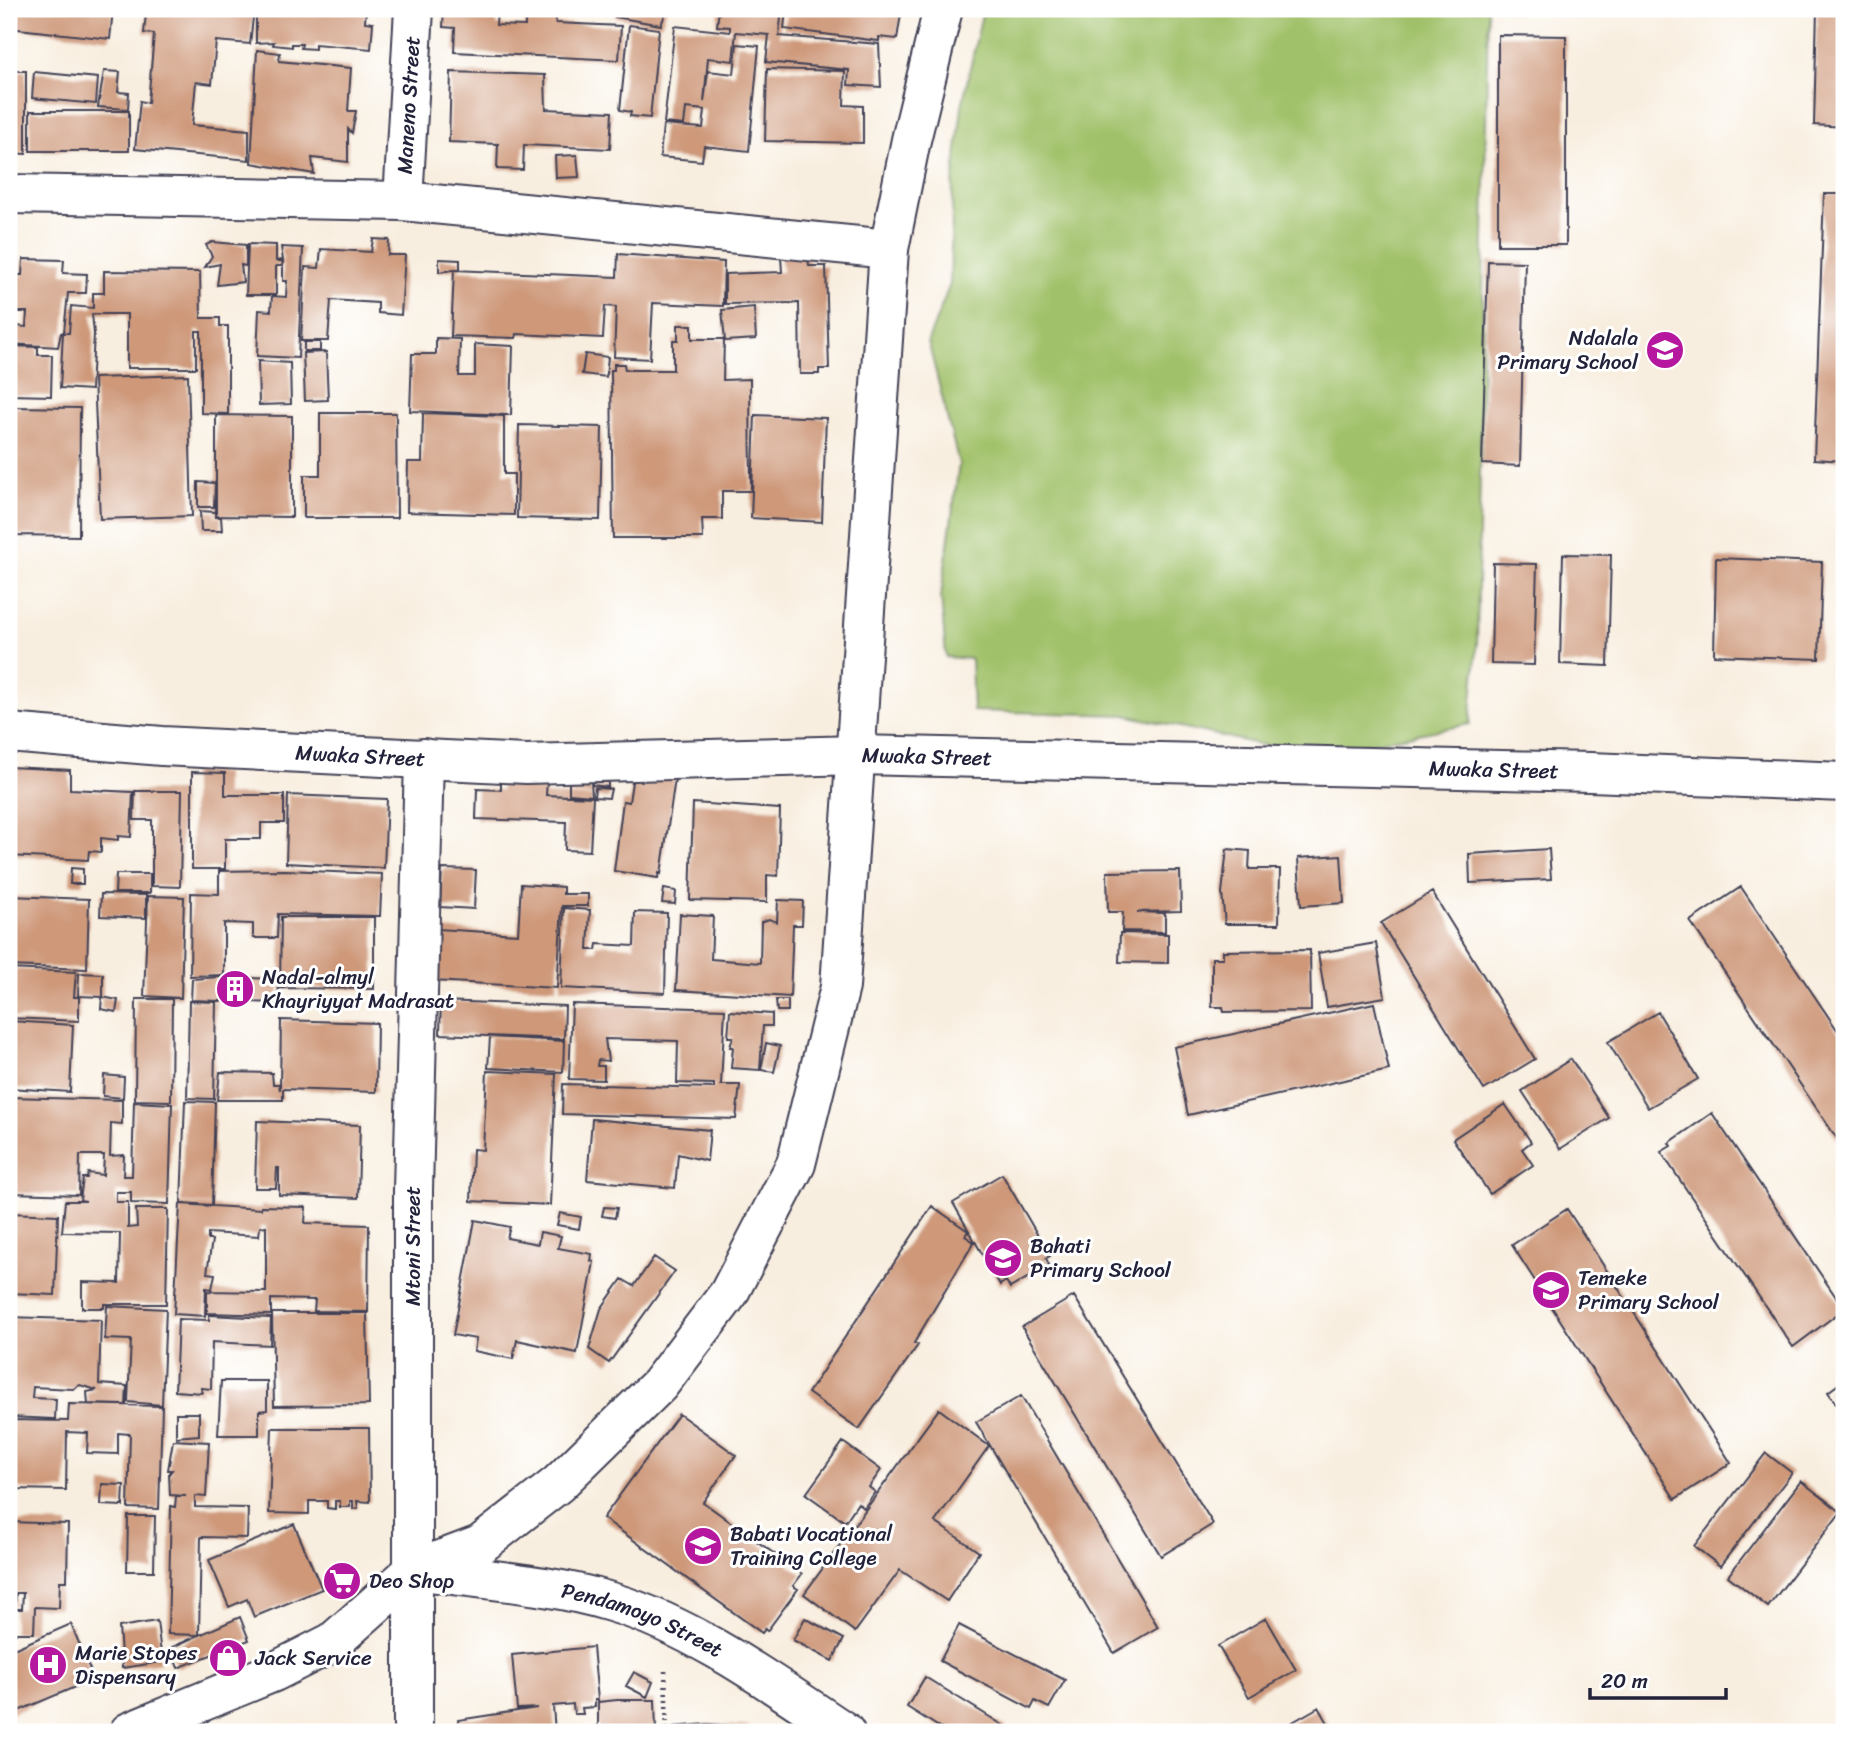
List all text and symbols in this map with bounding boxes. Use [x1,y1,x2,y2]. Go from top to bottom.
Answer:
street label: Maneno Street [386,35,431,175]
place label: Ndalala Primary School [1497,319,1639,381]
school or university icon: Ndalala Primary School [1644,329,1686,371]
street label: Mwaka Street [294,734,426,778]
street label: Mwaka Street [862,736,992,777]
street label: Mwaka Street [1428,749,1559,790]
place label: Nadal-almyl Khayriyyat Madrasat [262,958,454,1020]
building icon: Nadal-almyl Khayriyyat Madrasat [214,968,256,1010]
street label: Mtoni Street [394,1186,432,1306]
place label: Bahati Primary School [1030,1227,1172,1289]
school or university icon: Bahati Primary School [982,1237,1024,1279]
place label: Temeke Primary School [1578,1259,1720,1321]
school or university icon: Temeke Primary School [1530,1269,1572,1311]
place label: Babati Vocational Training College [730,1515,893,1577]
school or university icon: Babati Vocational Training College [682,1525,724,1567]
supermarket icon: Deo Shop [321,1560,363,1602]
place label: Deo Shop [369,1562,454,1600]
street label: Pendamoyo Street [558,1571,730,1668]
place label: Marie Stopes Dispensary [75,1634,198,1696]
shop icon: Jack Service [207,1637,249,1679]
place label: Jack Service [254,1639,372,1677]
hospital icon: Marie Stopes Dispensary [27,1644,69,1686]
scale bar [1590,1657,1727,1701]
text: 20 m [1601,1662,1648,1700]

